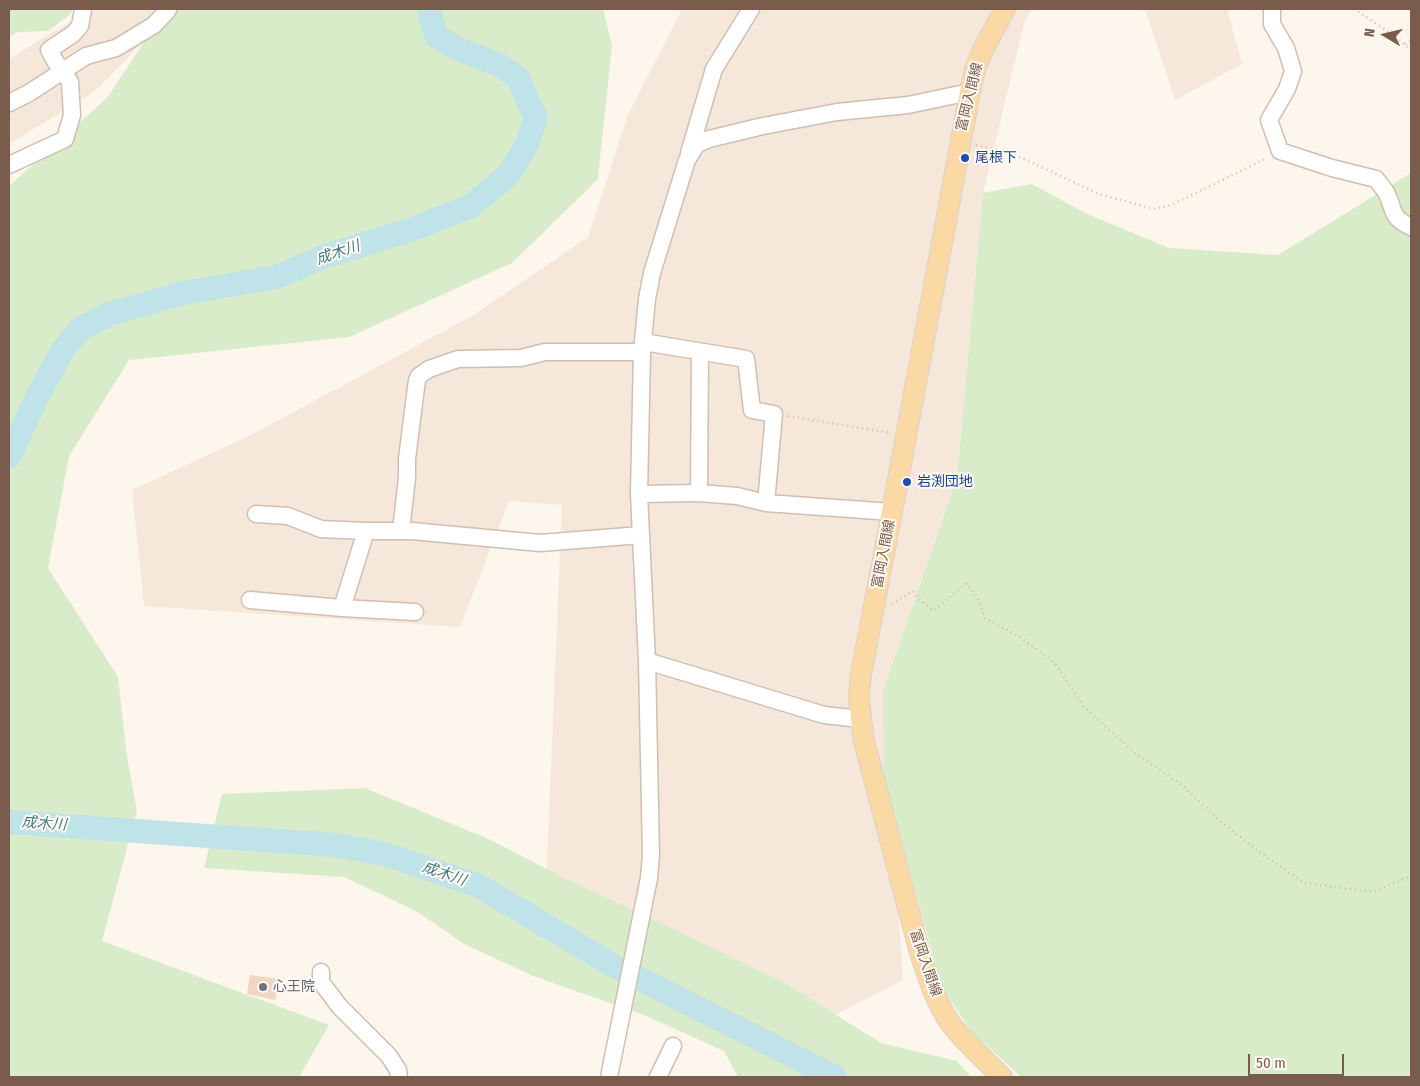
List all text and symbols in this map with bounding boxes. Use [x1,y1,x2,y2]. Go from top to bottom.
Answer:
north arrow [1360,10,1410,60]
text: N [1361,27,1379,38]
street label: 富岡入間線 [953,61,987,133]
place label: 尾根下 [975,150,1017,166]
marker: 尾根下 [959,152,971,164]
water label: 成木川 [314,237,362,269]
place label: 岩渕団地 [917,474,973,490]
marker: 岩渕団地 [901,476,913,488]
street label: 富岡入間線 [869,518,899,590]
water label: 成木川 [21,813,67,835]
water label: 成木川 [420,858,468,890]
street label: 富岡入間線 [906,927,944,999]
place label: 心王院 [273,979,315,995]
marker: 心王院 [257,981,269,993]
scale bar [1250,1044,1346,1076]
text: 50 m [1256,1054,1286,1072]

